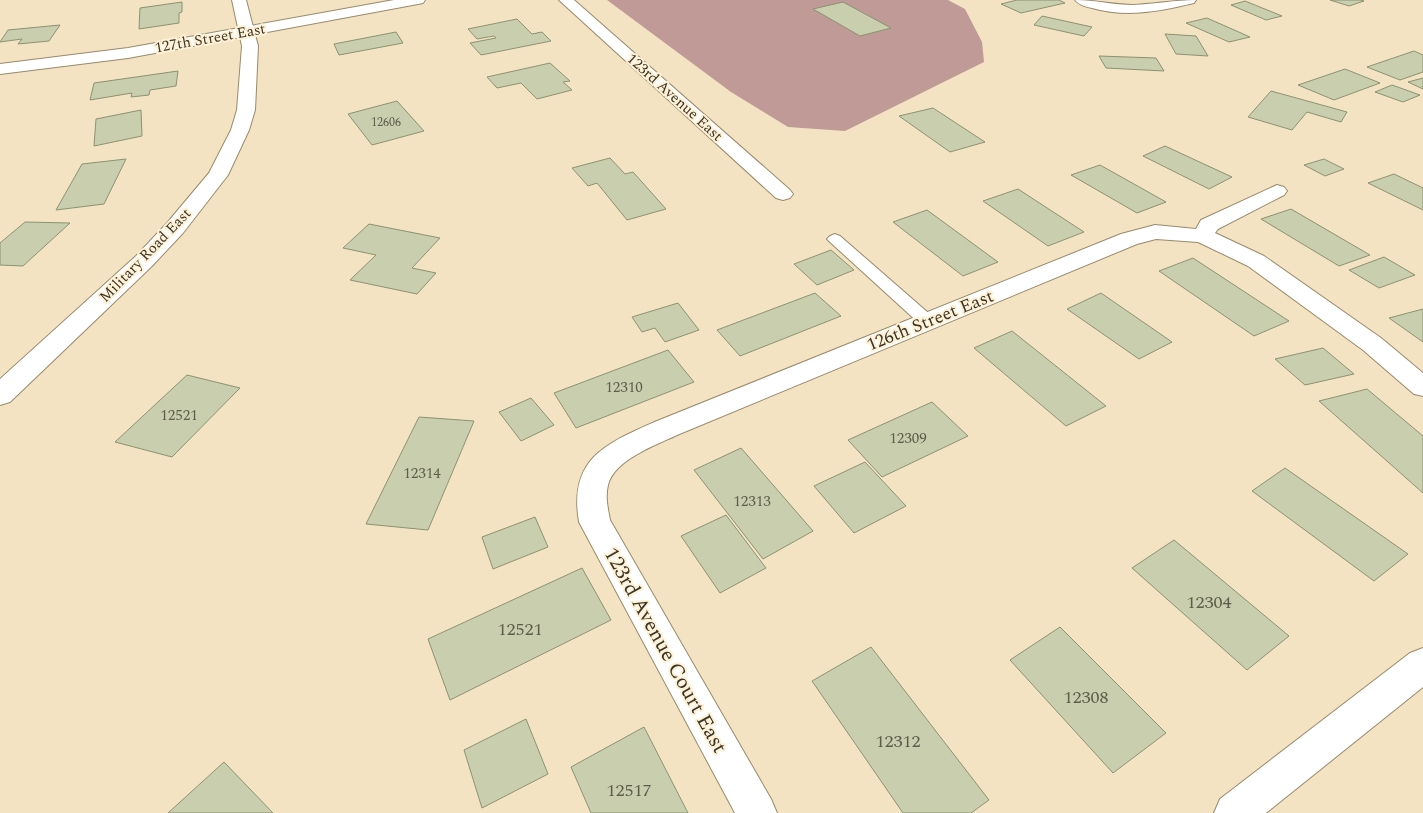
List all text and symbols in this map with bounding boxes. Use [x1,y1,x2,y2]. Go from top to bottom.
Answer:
street label: 127th Street East [153,17,267,60]
street label: 123rd Avenue East [621,48,728,147]
house number: 12606 [371,113,401,132]
street label: Military Road East [94,203,197,308]
street label: 126th Street East [863,283,998,358]
house number: 12310 [605,376,643,399]
house number: 12521 [160,404,198,427]
house number: 12309 [889,427,927,450]
house number: 12314 [403,462,441,485]
house number: 12313 [733,490,771,513]
street label: 123rd Avenue Court East [595,542,735,759]
house number: 12304 [1187,589,1232,616]
house number: 12521 [498,616,543,643]
house number: 12308 [1064,684,1109,711]
house number: 12312 [876,728,921,755]
house number: 12517 [607,777,652,804]

